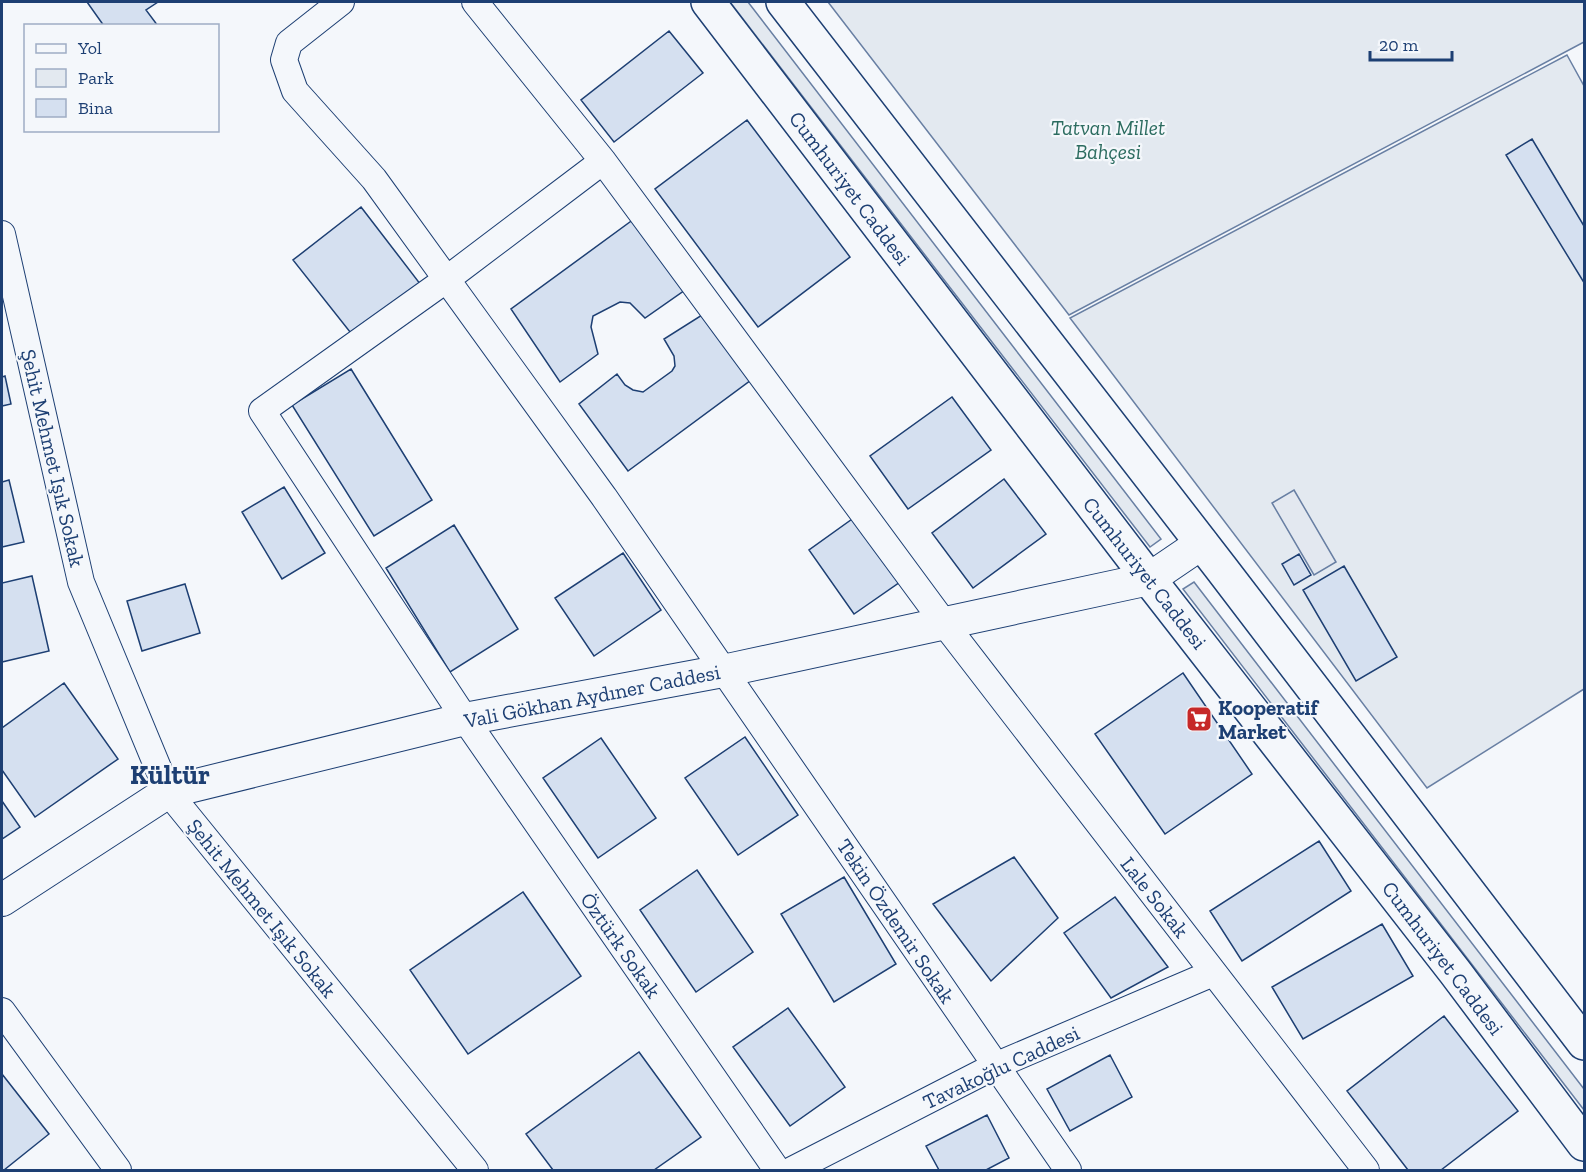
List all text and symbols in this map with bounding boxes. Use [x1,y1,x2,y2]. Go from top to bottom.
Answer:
legend [24,24,219,132]
scale bar [1370,24,1452,62]
text: 20 m [1379,34,1419,56]
text: Yol [77,37,102,59]
text: Park [78,67,114,89]
text: Bina [78,97,113,119]
street label: Cumhuriyet Caddesi [784,106,916,270]
park label: Tatvan Millet Bahçesi [1051,115,1165,164]
street label: Şehit Mehmet Işık Sokak [16,347,90,569]
street label: Cumhuriyet Caddesi [1078,492,1212,654]
street label: Vali Gökhan Aydıner Caddesi [461,659,722,733]
place label: Kooperatif Market [1218,695,1320,744]
supermarket icon: Kooperatif Market [1184,704,1214,734]
district label: Kültür [130,759,210,791]
street label: Şehit Mehmet Işık Sokak [182,814,342,1003]
street label: Tekin Özdemir Sokak [832,834,960,1008]
street label: Lale Sokak [1116,852,1194,942]
street label: Cumhuriyet Caddesi [1377,876,1509,1040]
street label: Öztürk Sokak [575,887,667,1003]
street label: Tavakoğlu Caddesi [919,1020,1083,1114]

